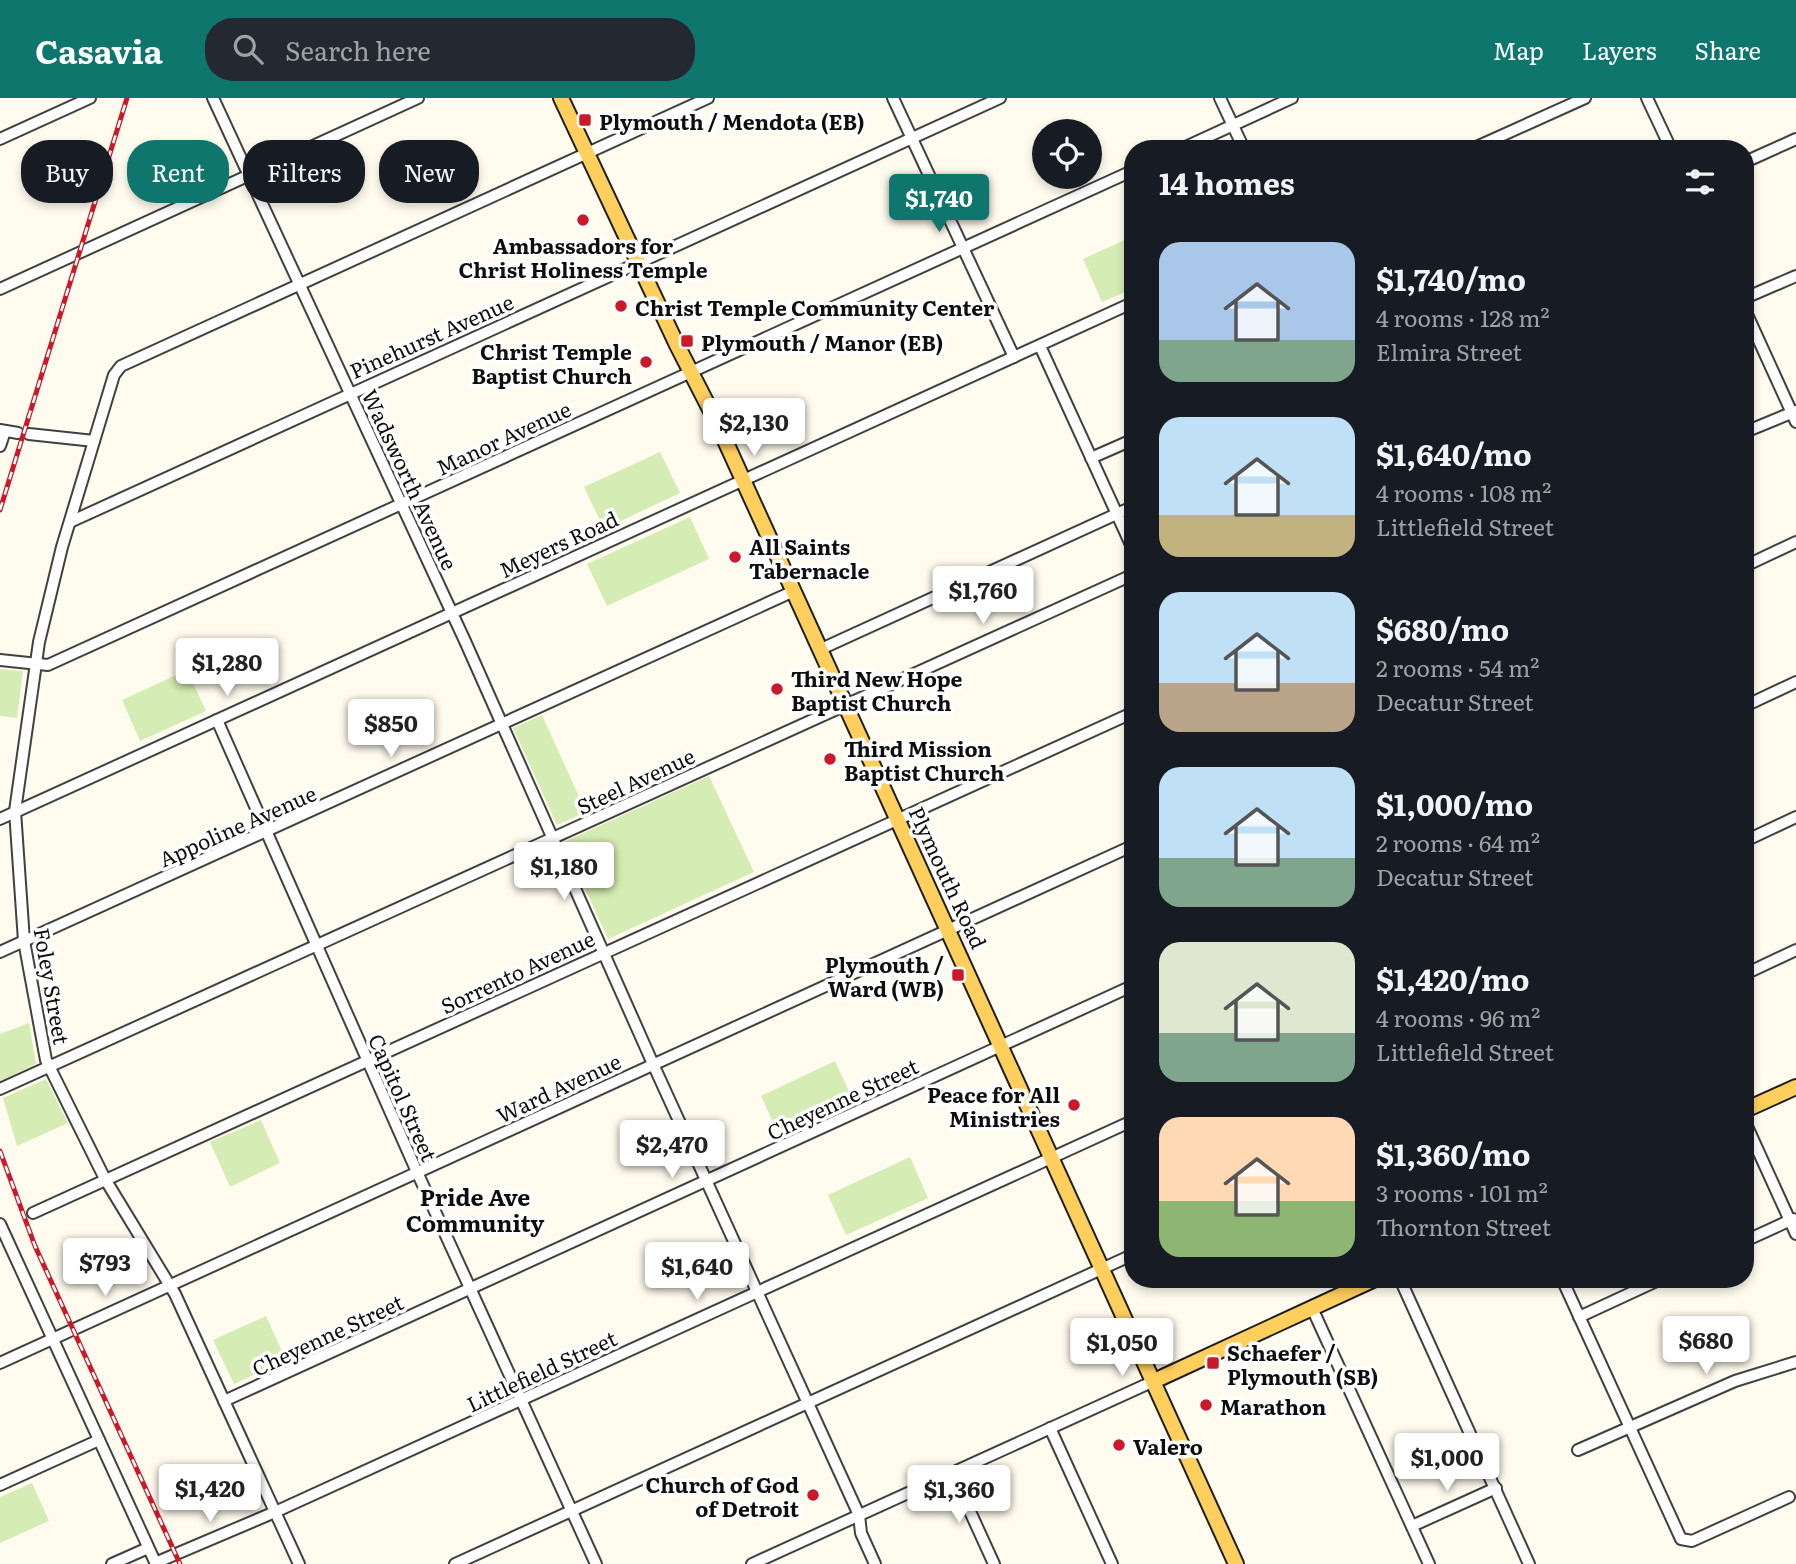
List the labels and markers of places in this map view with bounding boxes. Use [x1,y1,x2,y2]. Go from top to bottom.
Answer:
place label: Plymouth / Mendota (EB) [599,105,864,136]
marker: Plymouth / Mendota (EB) [577,112,593,128]
pin: $1,740 [882,174,996,234]
marker: Ambassadors for Christ Holiness Temple [575,212,591,228]
place label: Ambassadors for Christ Holiness Temple [458,229,708,284]
place label: Christ Temple Community Center [635,291,995,322]
marker: Christ Temple Community Center [613,298,629,314]
place label: Plymouth / Manor (EB) [701,326,943,357]
marker: Plymouth / Manor (EB) [679,333,695,349]
place label: Christ Temple Baptist Church [471,335,632,390]
marker: Christ Temple Baptist Church [638,354,654,370]
pin: $2,130 [697,398,811,458]
place label: All Saints Tabernacle [749,530,869,585]
marker: All Saints Tabernacle [727,549,743,565]
pin: $1,760 [926,566,1040,626]
pin: $1,280 [170,638,284,698]
place label: Third New Hope Baptist Church [791,662,962,717]
marker: Third New Hope Baptist Church [769,681,785,697]
pin: $850 [350,700,432,759]
place label: Third Mission Baptist Church [844,732,1005,787]
marker: Third Mission Baptist Church [822,751,838,767]
pin: $1,180 [507,842,621,902]
place label: Plymouth / Ward (WB) [825,948,944,1003]
marker: Plymouth / Ward (WB) [950,967,966,983]
place label: Peace for All Ministries [927,1078,1060,1133]
marker: Peace for All Ministries [1066,1097,1082,1113]
pin: $2,470 [615,1121,729,1180]
pin: $793 [64,1238,146,1298]
pin: $1,640 [640,1242,754,1302]
pin: $680 [1665,1316,1747,1376]
pin: $1,050 [1065,1318,1179,1378]
place label: Schaefer / Plymouth (SB) [1227,1336,1378,1391]
marker: Schaefer / Plymouth (SB) [1205,1355,1221,1371]
place label: Marathon [1220,1390,1327,1421]
marker: Marathon [1198,1397,1214,1413]
place label: Valero [1133,1430,1203,1461]
pin: $1,000 [1390,1434,1504,1493]
marker: Valero [1111,1437,1127,1453]
pin: $1,420 [153,1464,267,1524]
pin: $1,360 [902,1466,1016,1525]
place label: Church of God of Detroit [645,1468,800,1523]
marker: Church of God of Detroit [805,1487,821,1503]

